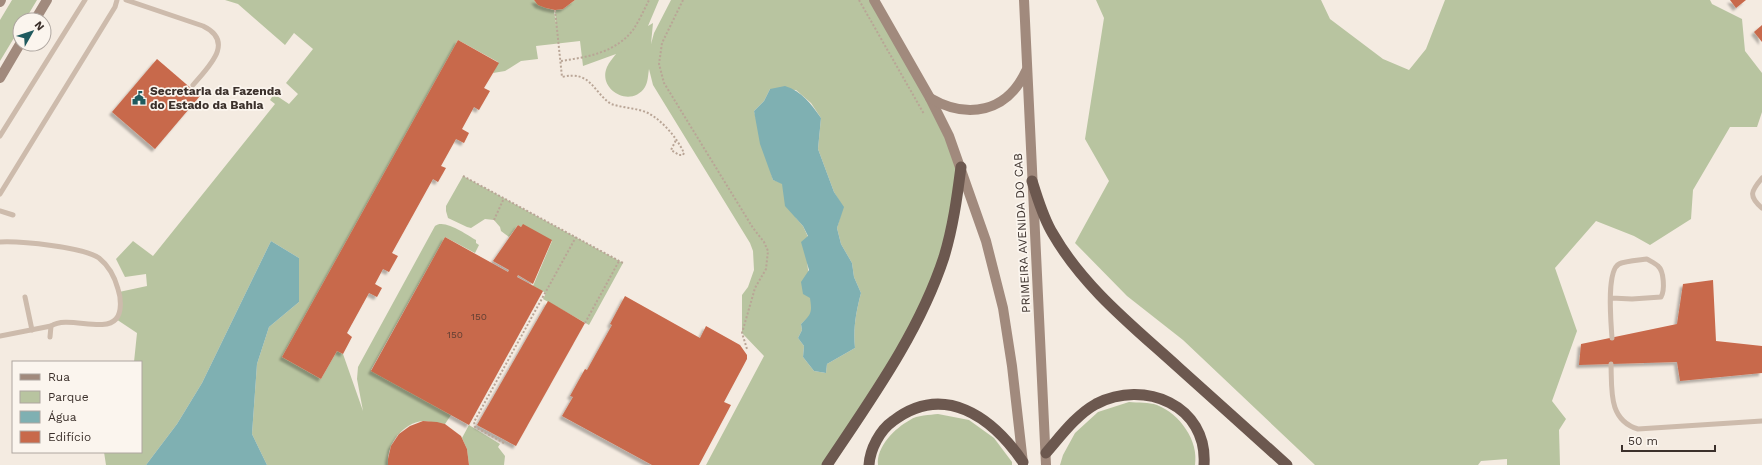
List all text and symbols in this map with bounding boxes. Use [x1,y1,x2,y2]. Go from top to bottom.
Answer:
north arrow [12,12,52,52]
text: N [32,19,47,33]
place label: Secretaria da Fazenda do Estado da Bahia [150,84,281,112]
public building icon: Secretaria da Fazenda do Estado da Bahia [131,90,147,106]
street label: PRIMEIRA AVENIDA DO CAB [1011,153,1033,313]
house number: 150 [471,311,487,322]
house number: 150 [447,329,463,340]
legend [12,361,142,453]
text: Rua [48,370,70,384]
text: Parque [48,390,89,404]
text: Água [48,410,77,424]
scale bar [1622,427,1715,453]
text: Edifício [48,430,91,444]
text: 50 m [1628,434,1658,448]

